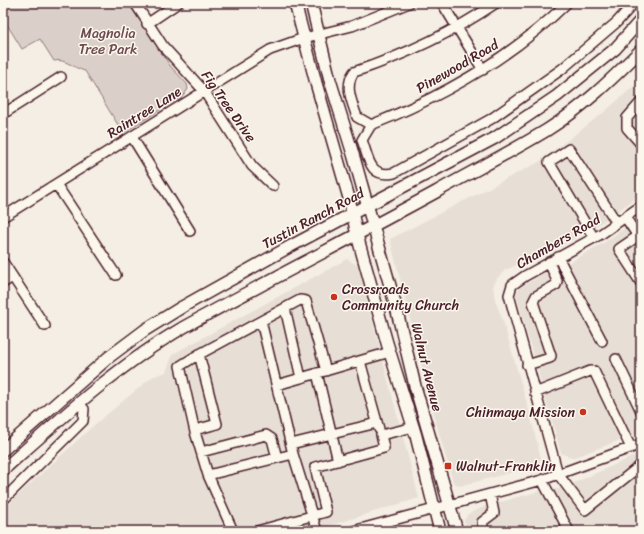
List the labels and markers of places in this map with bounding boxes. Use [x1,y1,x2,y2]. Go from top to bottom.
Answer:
place label: Crossroads Community Church [342,277,459,318]
marker: Crossroads Community Church [329,292,339,302]
place label: Chinmaya Mission [466,400,575,425]
marker: Chinmaya Mission [578,407,588,417]
place label: Walnut-Franklin [456,454,556,479]
marker: Walnut-Franklin [443,461,453,471]

